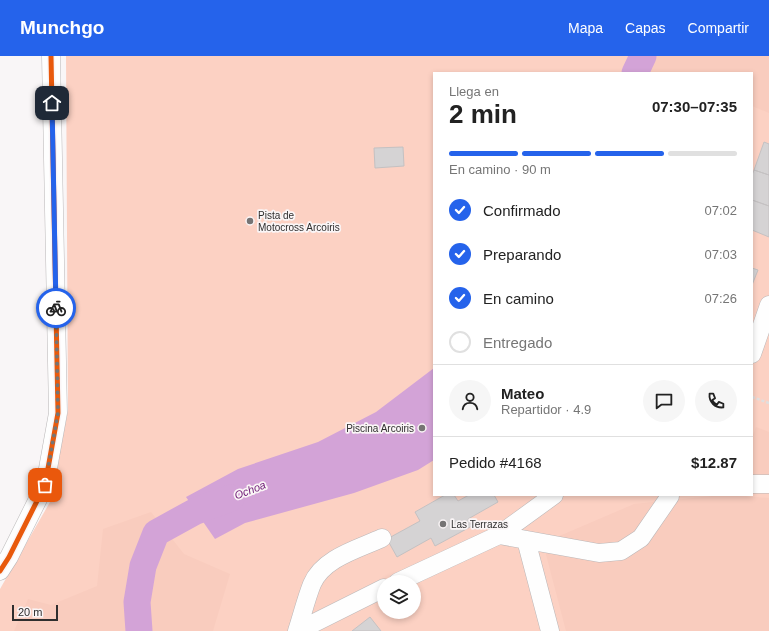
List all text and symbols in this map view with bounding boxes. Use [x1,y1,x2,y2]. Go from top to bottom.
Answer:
text: Munchgo [20,17,104,38]
text: Mapa [568,20,603,36]
text: Capas [625,20,666,36]
text: Compartir [688,20,749,36]
text: Llega en [449,84,499,99]
pin [35,86,69,120]
icon: home [41,92,63,114]
text: 07:30–07:35 [652,98,737,115]
text: 2 min [449,99,517,129]
text: En camino · 90 m [449,162,551,177]
icon: check [449,199,471,221]
text: Confirmado [483,202,561,219]
text: 07:02 [704,203,737,218]
place label: Pista de Motocross Arcoiris [258,210,340,233]
marker: Pista de Motocross Arcoiris [245,216,255,226]
icon: check [449,243,471,265]
text: Preparando [483,246,561,263]
text: 07:03 [704,247,737,262]
icon: check [449,287,471,309]
courier [36,288,76,328]
text: En camino [483,290,554,307]
text: 07:26 [704,291,737,306]
icon: bike [45,297,67,319]
text: Entregado [483,334,552,351]
button: person [449,380,491,422]
button: chat [643,380,685,422]
button: phone [695,380,737,422]
text: Mateo [501,385,544,402]
text: Repartidor · 4.9 [501,402,591,417]
place label: Piscina Arcoiris [346,423,414,434]
marker: Piscina Arcoiris [417,423,427,433]
text: Pedido #4168 [449,454,542,471]
text: $12.87 [691,454,737,471]
pin [28,468,62,502]
icon: bag [34,474,56,496]
water label: Ochoa [233,479,267,501]
marker: Las Terrazas [438,519,448,529]
place label: Las Terrazas [451,519,508,530]
map controls [377,575,421,619]
button: layers [377,575,421,619]
scale bar [12,603,58,622]
text: 20 m [18,606,42,618]

